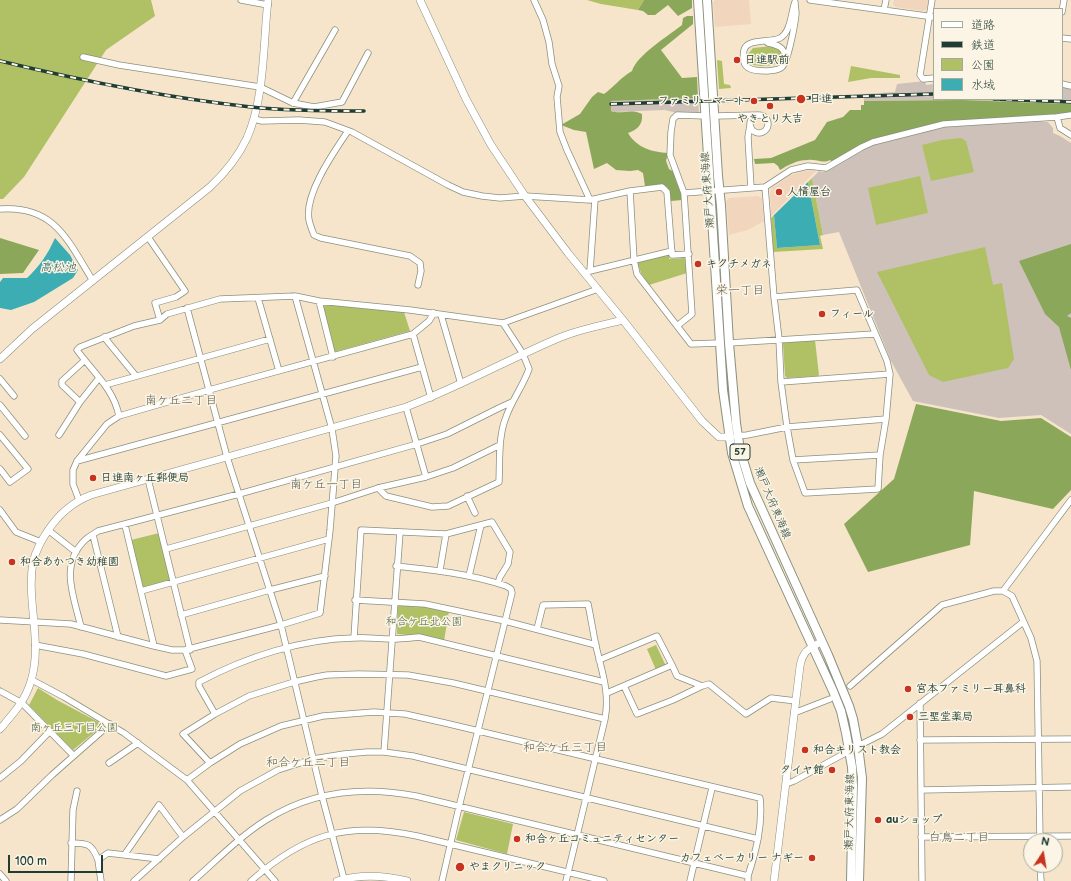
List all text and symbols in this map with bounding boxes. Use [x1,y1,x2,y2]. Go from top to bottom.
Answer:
legend [933,8,1063,100]
text: 道路 [971,18,995,33]
text: 鉄道 [971,38,995,53]
place label: 日進駅前 [745,53,789,67]
marker: 日進駅前 [732,55,742,65]
text: 公園 [971,58,995,73]
text: 水域 [971,78,995,93]
place label: 日進 [810,92,832,106]
marker: 日進 [795,93,807,105]
place label: ファミリーマート [658,94,746,108]
marker: ファミリーマート [749,96,759,106]
marker: やきとり大吉 [765,101,775,111]
place label: やきとり大吉 [737,112,803,126]
street label: 瀬戸大府東海線 [699,151,717,229]
place label: 人情屋台 [787,185,831,199]
marker: 人情屋台 [774,187,784,197]
place label: キクチメガネ [706,257,772,271]
marker: キクチメガネ [693,259,703,269]
water label: 高松池 [40,261,76,275]
district label: 栄一丁目 [716,284,764,298]
place label: フィール [830,307,874,321]
marker: フィール [817,309,827,319]
district label: 南ケ丘二丁目 [145,394,217,408]
road number: 57 [730,444,750,460]
street label: 瀬戸大府東海線 [751,465,793,541]
place label: 日進南ヶ丘郵便局 [101,471,189,485]
marker: 日進南ヶ丘郵便局 [88,473,98,483]
district label: 南ケ丘一丁目 [290,478,362,492]
place label: 和合あかつき幼稚園 [20,555,119,569]
marker: 和合あかつき幼稚園 [7,557,17,567]
park label: 和合ケ丘北公園 [386,615,462,629]
place label: 宮本ファミリー耳鼻科 [916,682,1026,696]
marker: 宮本ファミリー耳鼻科 [903,684,913,694]
place label: 三聖堂薬局 [918,710,973,724]
marker: 三聖堂薬局 [905,712,915,722]
park label: 南ヶ丘三丁目公園 [30,721,118,735]
district label: 和合ケ丘三丁目 [523,741,607,755]
place label: 和合キリスト教会 [813,743,901,757]
marker: 和合キリスト教会 [800,745,810,755]
district label: 和合ケ丘二丁目 [266,756,350,770]
place label: タイヤ館 [780,763,824,777]
marker: タイヤ館 [827,765,837,775]
street label: 瀬戸大府東海線 [843,773,857,851]
place label: auショップ [886,813,942,827]
marker: auショップ [873,815,883,825]
district label: 白鳥二丁目 [929,831,989,845]
place label: 和合ヶ丘コミュニティセンター [525,832,679,846]
north arrow [1023,833,1063,873]
marker: 和合ヶ丘コミュニティセンター [512,834,522,844]
text: N [1040,835,1051,849]
scale bar [10,847,105,873]
place label: カフェベーカリー ナギー [680,851,804,865]
marker: カフェベーカリー ナギー [807,853,817,863]
text: 100 m [15,854,47,869]
place label: やまクリニック [469,860,546,874]
marker: やまクリニック [454,861,466,873]

